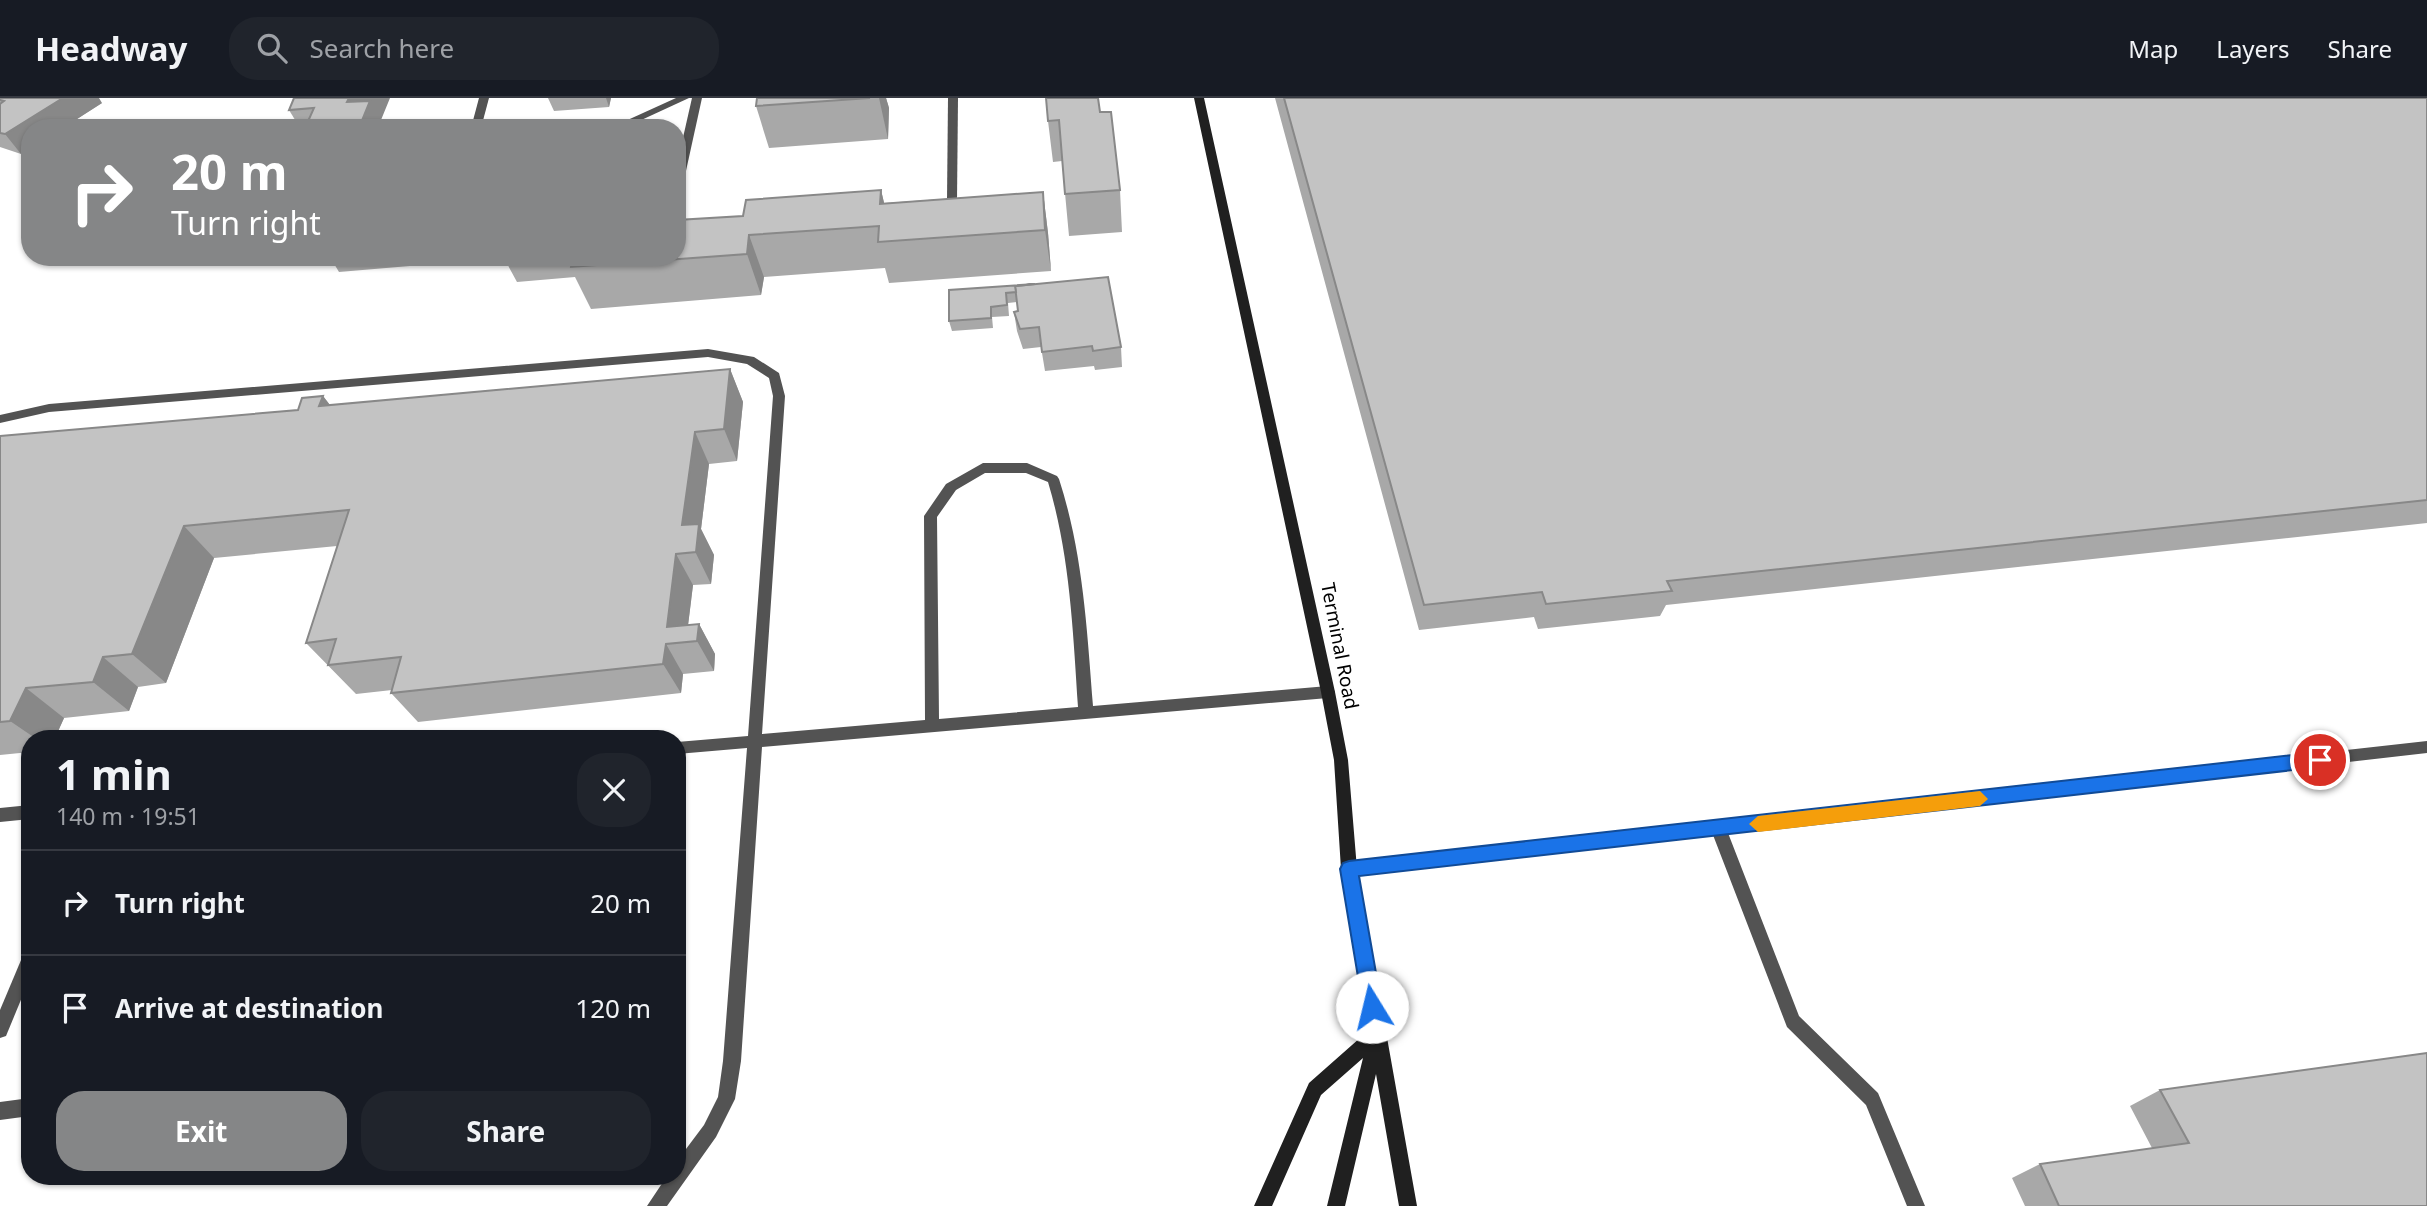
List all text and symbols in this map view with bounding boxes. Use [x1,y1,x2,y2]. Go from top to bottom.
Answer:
search box [229,17,719,80]
text: Headway [35,26,187,71]
icon: search [253,29,291,67]
text: Search here [309,30,454,66]
text: Map [2128,32,2178,65]
text: Layers [2216,32,2290,65]
text: Share [2328,32,2392,65]
text: 20 m [171,138,288,204]
icon: right [56,147,147,238]
text: Turn right [171,201,321,244]
street label: Terminal Road [1315,581,1365,711]
pin [2290,730,2350,790]
icon: arrive [2301,741,2339,779]
text: 1 min [56,745,172,802]
button: close [577,753,651,827]
text: 140 m · 19:51 [56,800,200,832]
icon: right [56,884,94,922]
text: Turn right [115,885,245,921]
text: 20 m [590,885,651,921]
position arrow [1335,970,1409,1044]
icon: arrive [56,989,94,1027]
text: Arrive at destination [115,990,384,1026]
text: 120 m [575,990,651,1026]
button: Exit [56,1091,347,1171]
button: Share [361,1091,651,1171]

